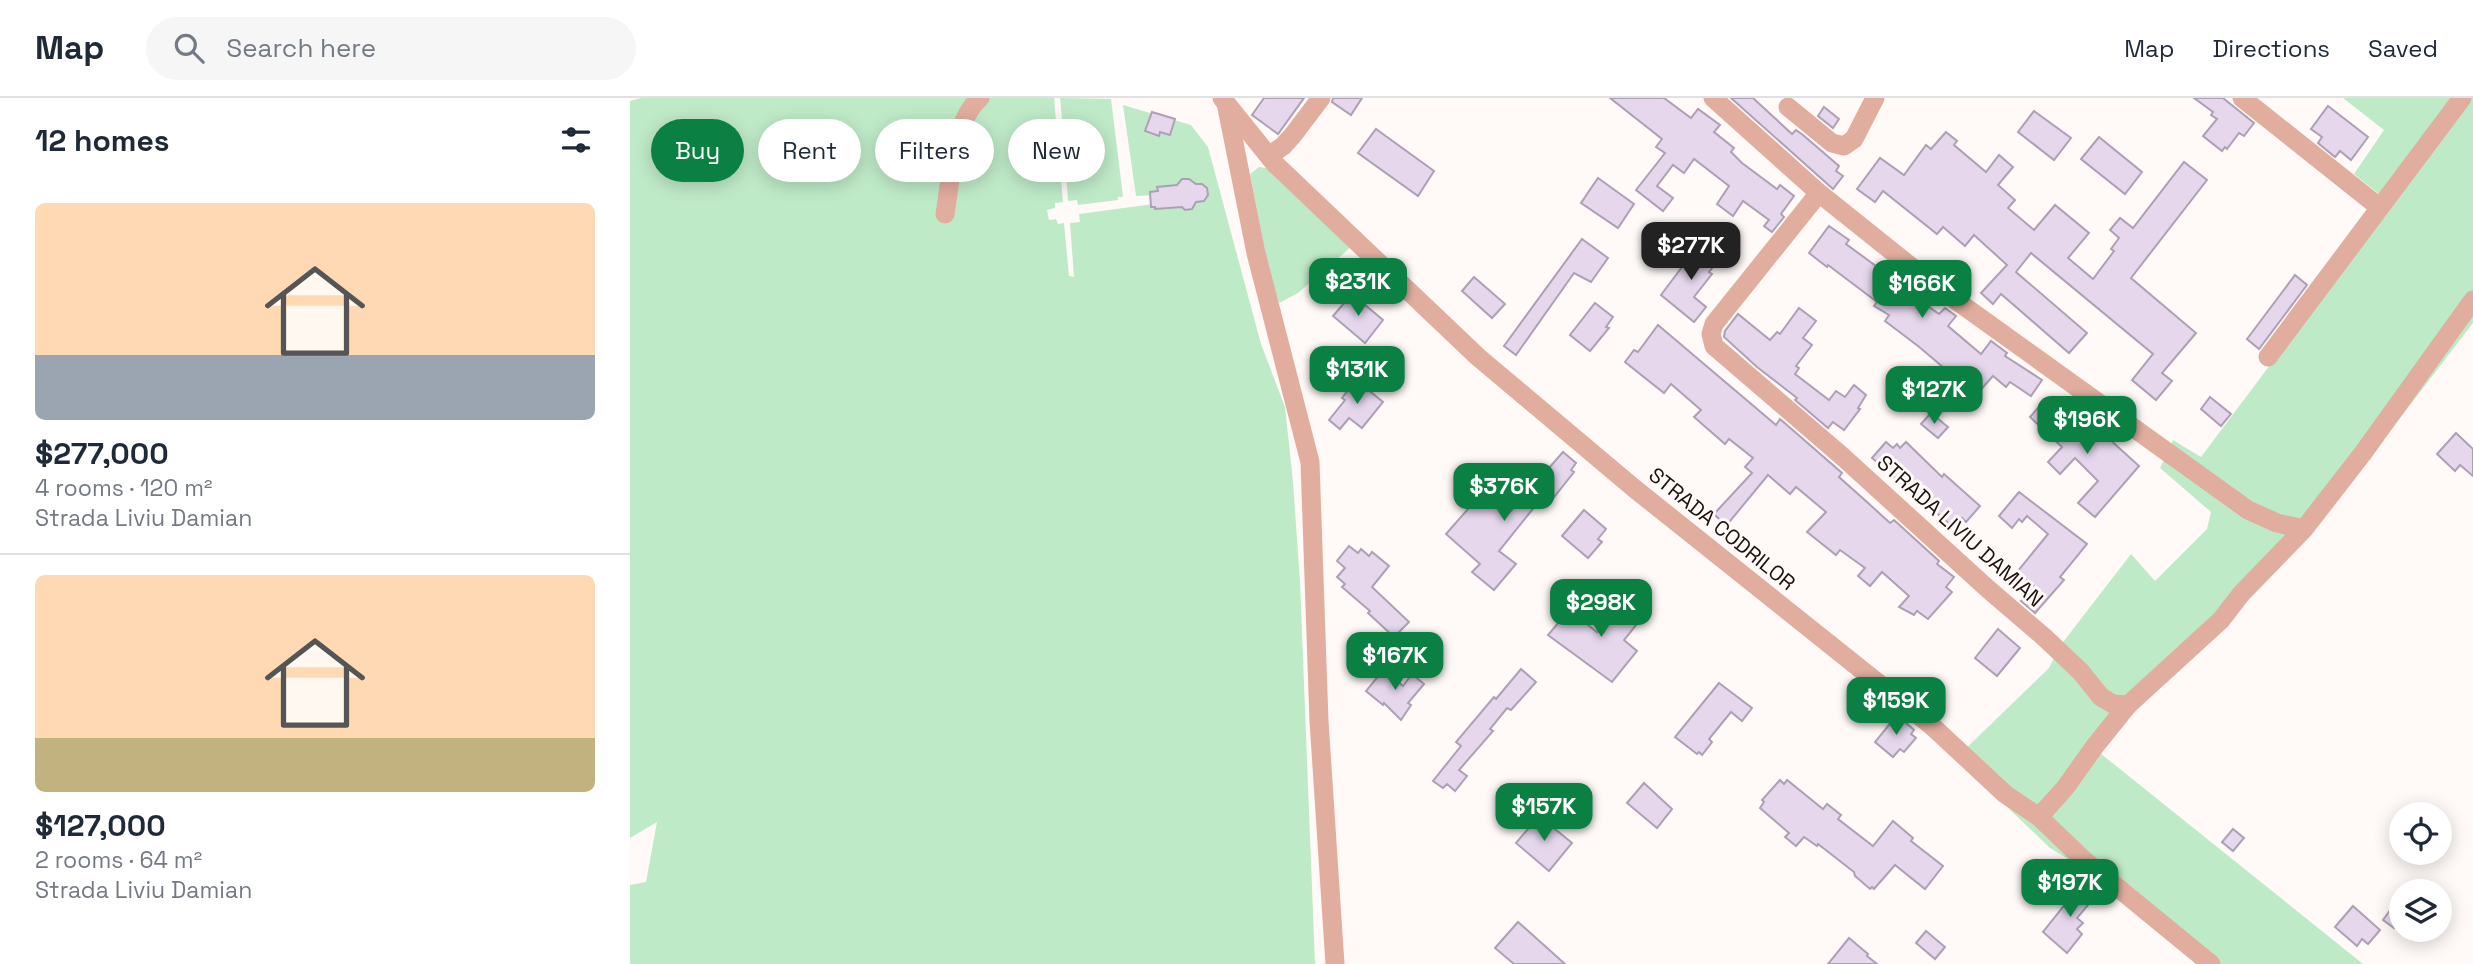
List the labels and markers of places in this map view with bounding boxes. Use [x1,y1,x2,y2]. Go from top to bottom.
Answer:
pin: $277K [1642,222,1740,282]
pin: $231K [1309,258,1407,318]
pin: $166K [1873,260,1971,320]
pin: $131K [1308,346,1406,406]
pin: $127K [1885,366,1983,426]
pin: $196K [2038,396,2136,456]
pin: $376K [1455,464,1553,523]
pin: $298K [1552,580,1650,639]
pin: $167K [1346,632,1444,692]
pin: $159K [1847,678,1945,737]
pin: $157K [1495,784,1593,843]
pin: $197K [2021,860,2119,919]

